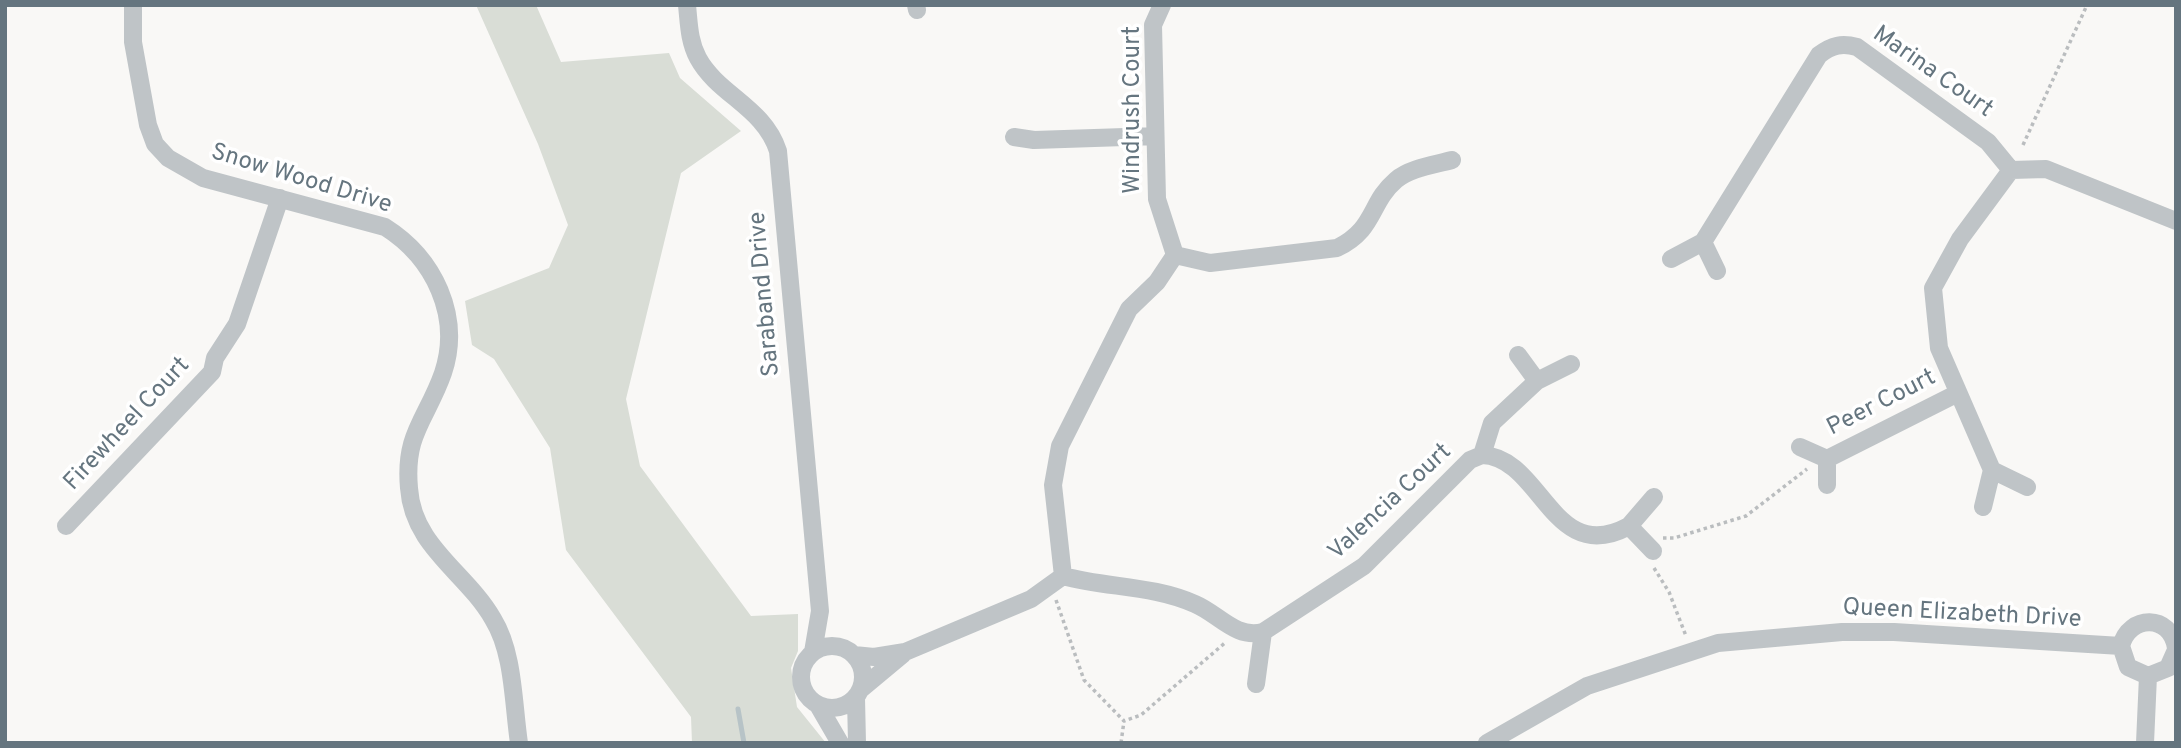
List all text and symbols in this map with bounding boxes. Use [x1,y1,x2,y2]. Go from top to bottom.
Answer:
street label: Marina Court [1866,21,1998,125]
street label: Windrush Court [1120,26,1148,194]
street label: Snow Wood Drive [207,139,395,221]
street label: Saraband Drive [744,210,788,378]
street label: Firewheel Court [59,352,197,498]
street label: Peer Court [1823,364,1941,444]
street label: Valencia Court [1323,439,1459,567]
street label: Queen Elizabeth Drive [1842,594,2082,636]

